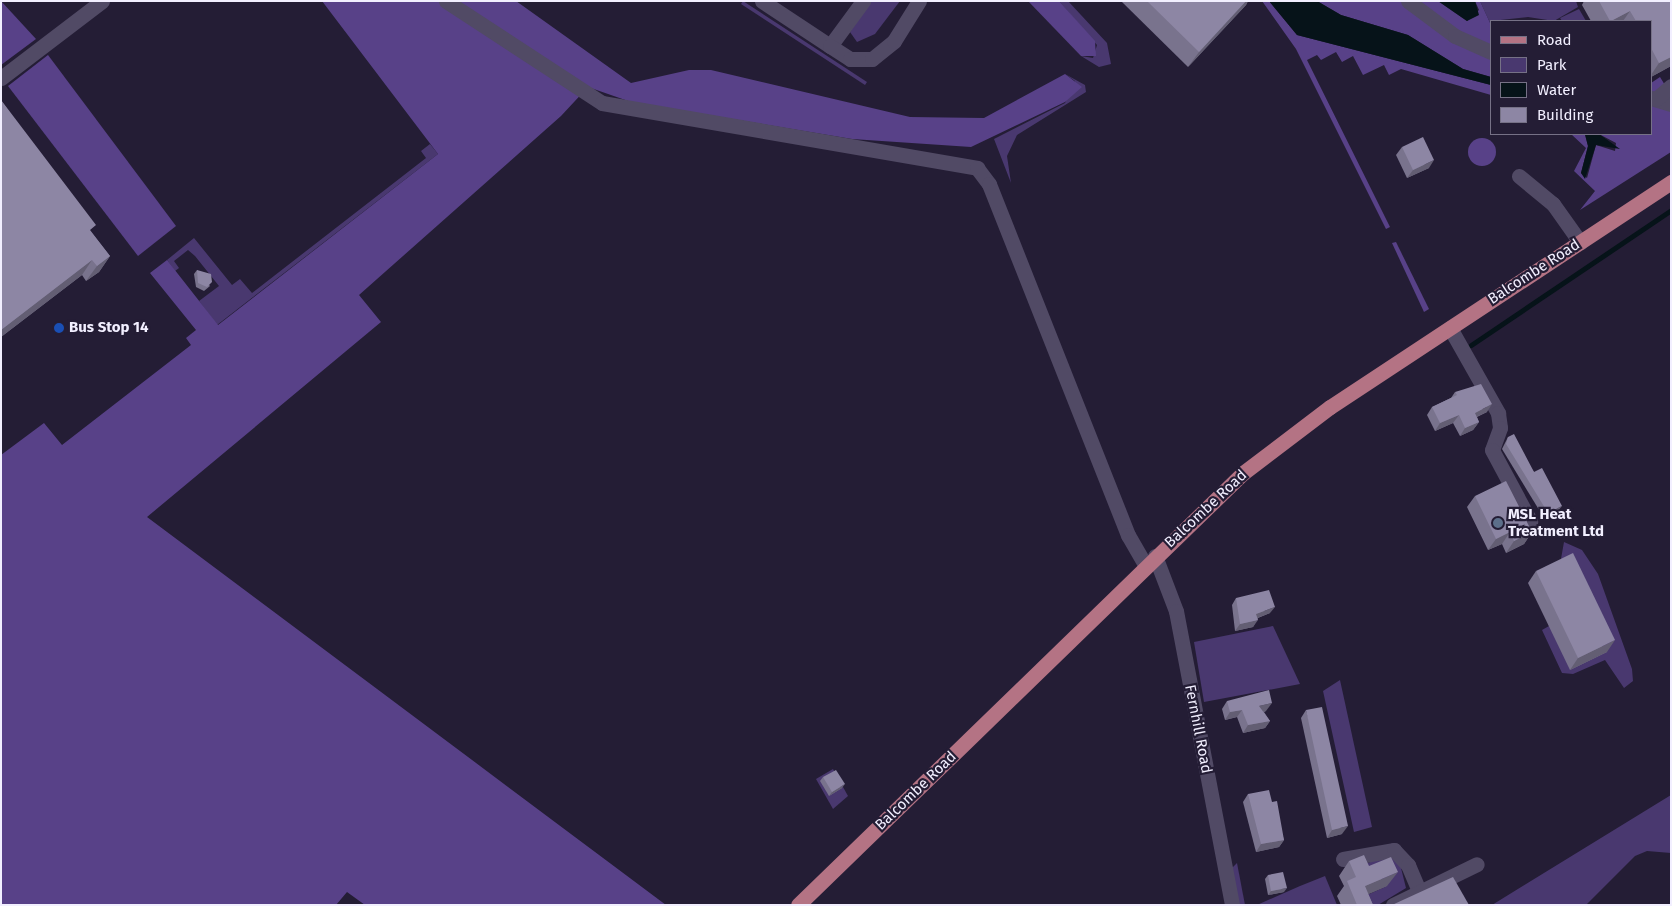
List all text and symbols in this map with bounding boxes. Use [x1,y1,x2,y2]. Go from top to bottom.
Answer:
legend [1490,20,1652,135]
text: Road [1537,31,1572,49]
text: Park [1537,56,1567,74]
text: Water [1537,81,1576,99]
text: Building [1537,106,1593,124]
street label: Balcombe Road [1485,236,1583,308]
place label: Bus Stop 14 [69,319,148,337]
marker: Bus Stop 14 [53,322,65,334]
street label: Balcombe Road [1161,466,1251,552]
place label: MSL Heat Treatment Ltd [1508,505,1604,540]
marker: MSL Heat Treatment Ltd [1492,517,1504,529]
street label: Fernhill Road [1181,683,1215,775]
street label: Balcombe Road [872,748,960,834]

